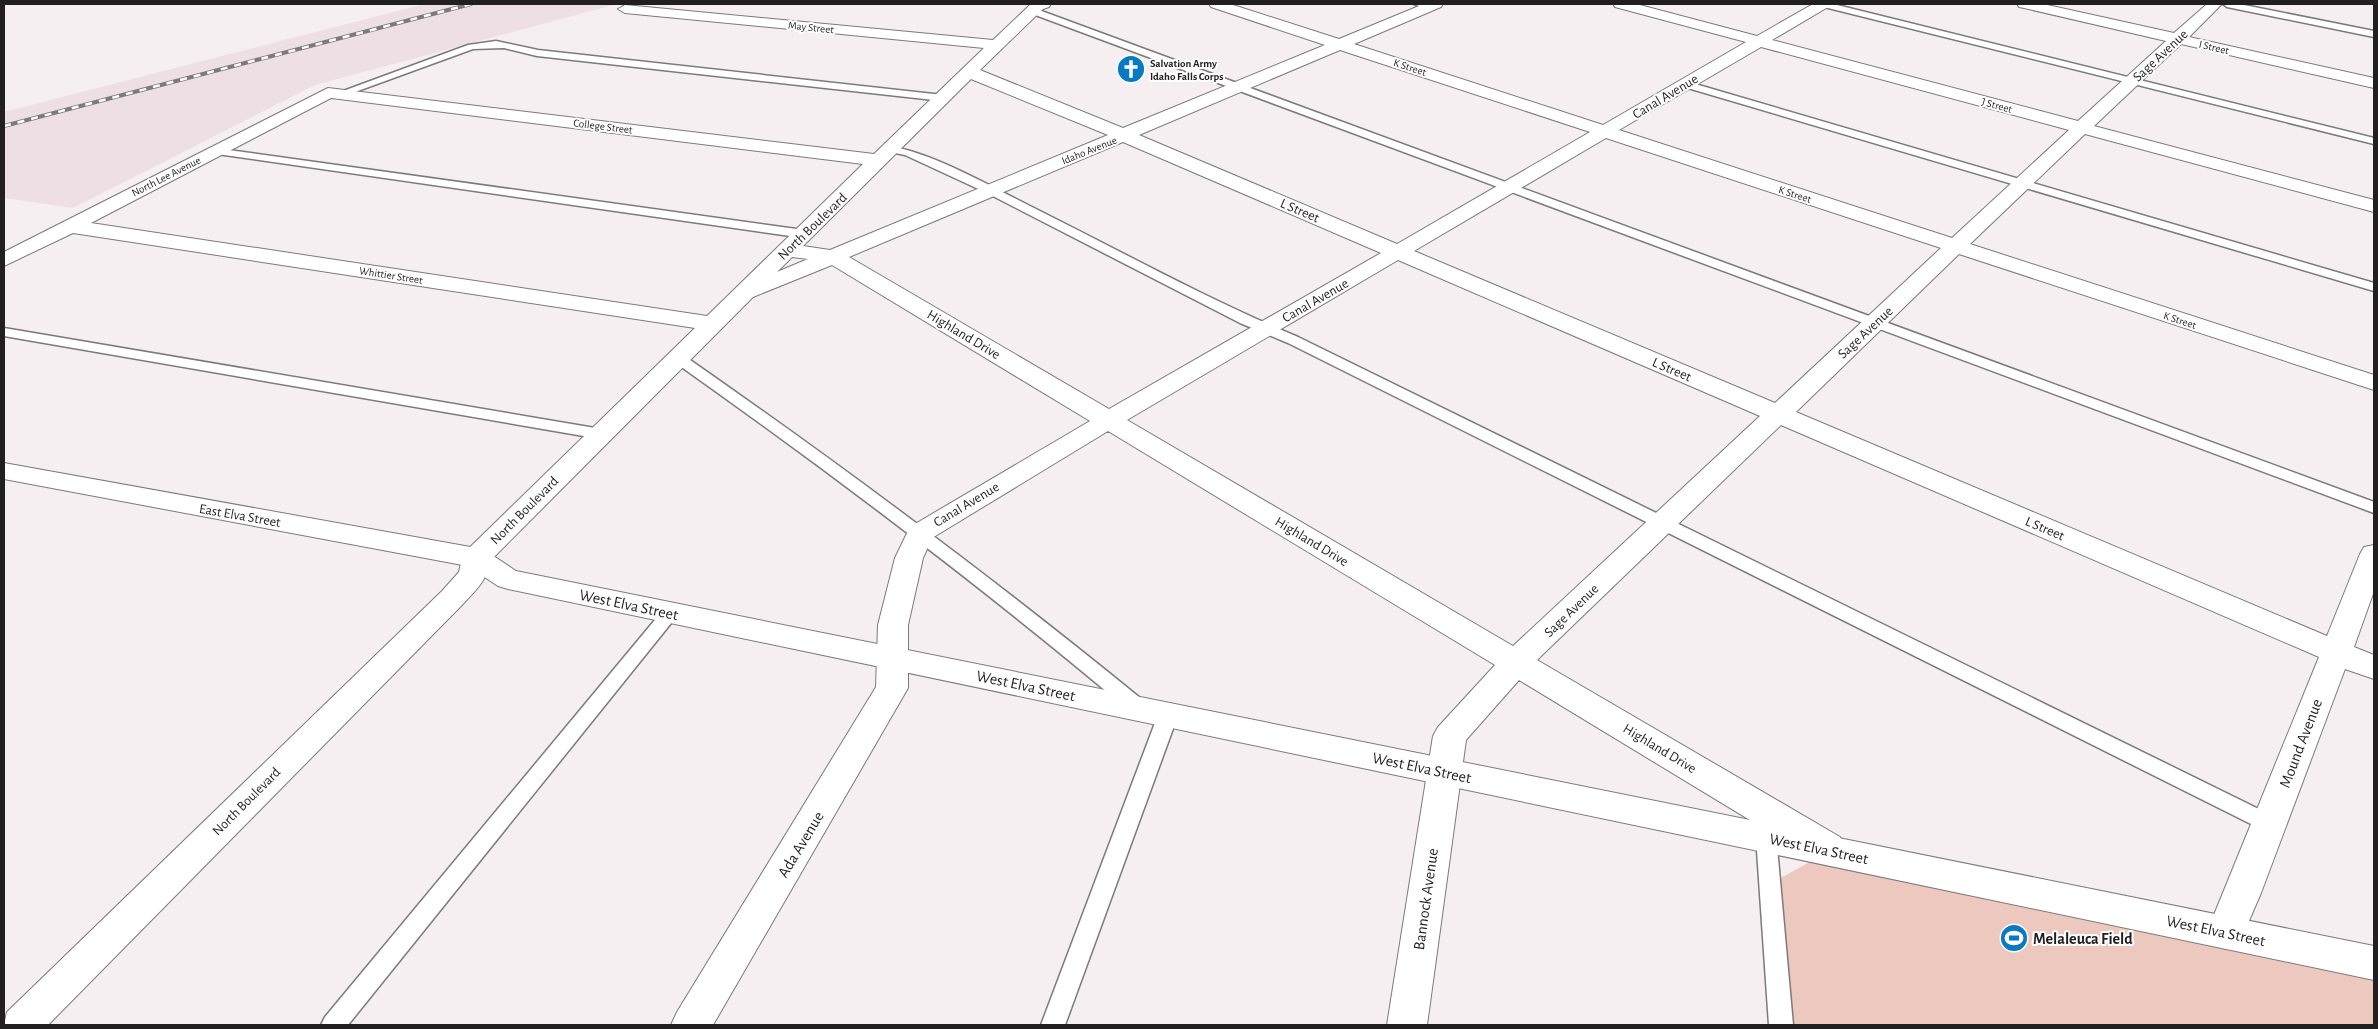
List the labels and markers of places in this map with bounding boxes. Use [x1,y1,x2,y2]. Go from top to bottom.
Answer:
church icon: Salvation Army Idaho Falls Corps [1116,54,1146,84]
place label: Salvation Army Idaho Falls Corps [1150,58,1223,82]
sports icon: Melaleuca Field [1999,923,2029,953]
place label: Melaleuca Field [2033,931,2133,947]

